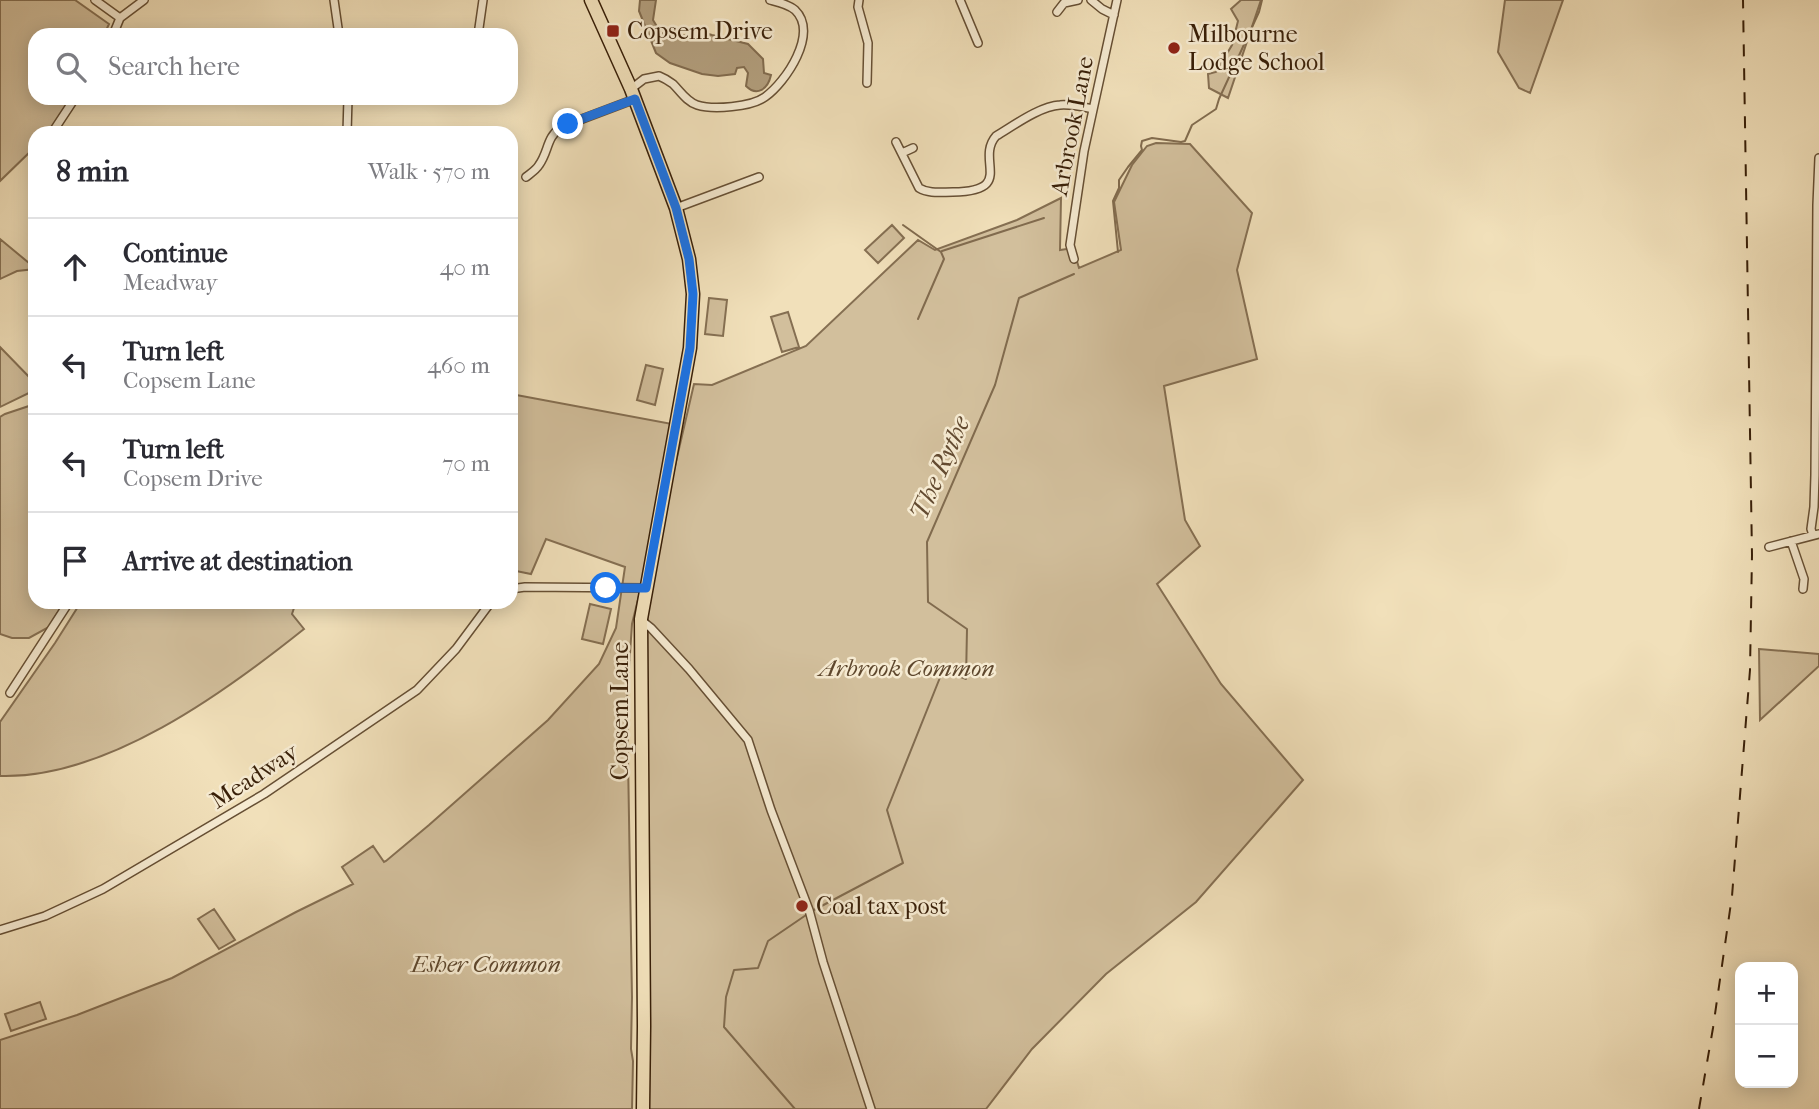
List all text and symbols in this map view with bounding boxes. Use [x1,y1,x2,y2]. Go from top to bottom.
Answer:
place label: Copsem Drive [627,17,773,45]
place label: Milbourne Lodge School [1188,20,1325,76]
marker: Copsem Drive [605,23,621,39]
search box [28,28,518,105]
marker: Milbourne Lodge School [1166,40,1182,56]
icon: search [52,48,90,86]
text: Search here [108,51,240,82]
street label: Arbrook Lane [1045,54,1099,199]
route end [552,108,583,139]
text: 8 min [56,154,129,189]
text: Walk · 570 m [368,158,490,185]
text: Continue [123,238,228,269]
icon: ahead [56,248,94,286]
text: 40 m [440,254,490,281]
text: Meadway [123,269,218,296]
text: Turn left [123,336,224,367]
icon: left [56,346,94,384]
text: 460 m [427,352,490,379]
text: Copsem Lane [123,367,256,394]
water label: The Rythe [903,410,977,525]
text: Turn left [123,434,224,465]
icon: left [56,444,94,482]
text: 70 m [442,450,490,477]
text: Copsem Drive [123,465,263,492]
icon: arrive [56,542,94,580]
text: Arrive at destination [123,546,353,577]
route start [590,572,621,603]
street label: Copsem Lane [606,642,634,780]
park label: Arbrook Common [816,654,995,682]
street label: Meadway [205,737,304,815]
place label: Coal tax post [816,892,948,920]
marker: Coal tax post [794,898,810,914]
park label: Esher Common [409,950,561,978]
map controls [1735,962,1798,1088]
button: + [1735,962,1798,1025]
button: − [1735,1025,1798,1088]

